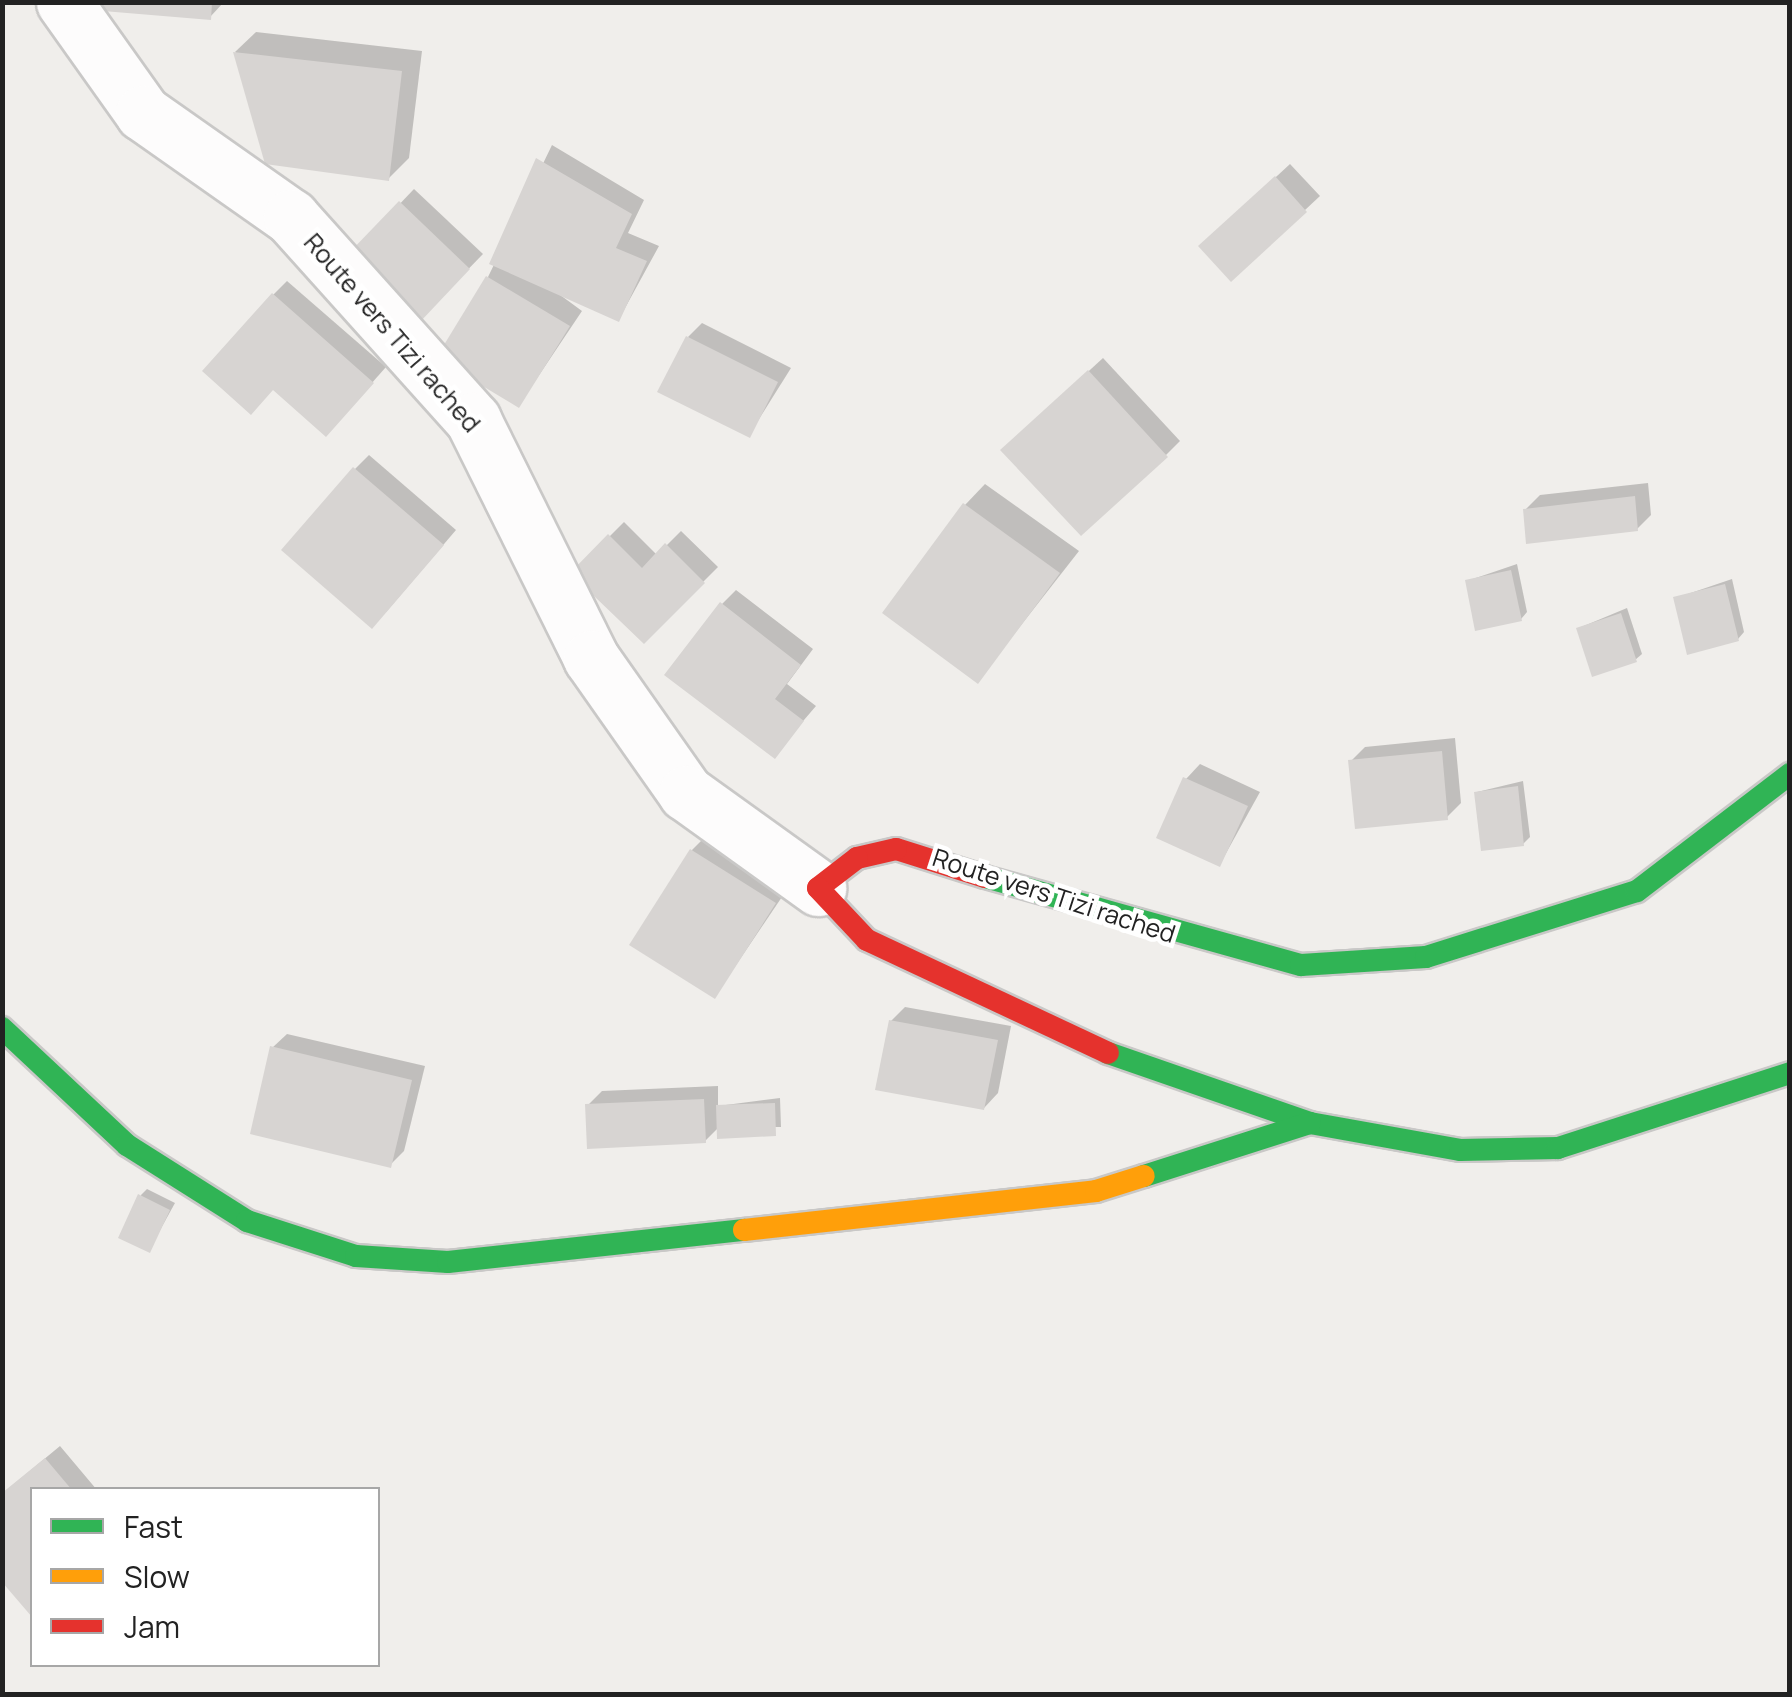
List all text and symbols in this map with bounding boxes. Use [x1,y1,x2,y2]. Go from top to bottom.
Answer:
street label: Route vers Tizi rached [298,228,486,438]
street label: Route vers Tizi rached [929,843,1179,949]
legend [30,1487,380,1667]
text: Fast [124,1506,183,1547]
text: Slow [124,1556,190,1597]
text: Jam [124,1606,180,1647]

